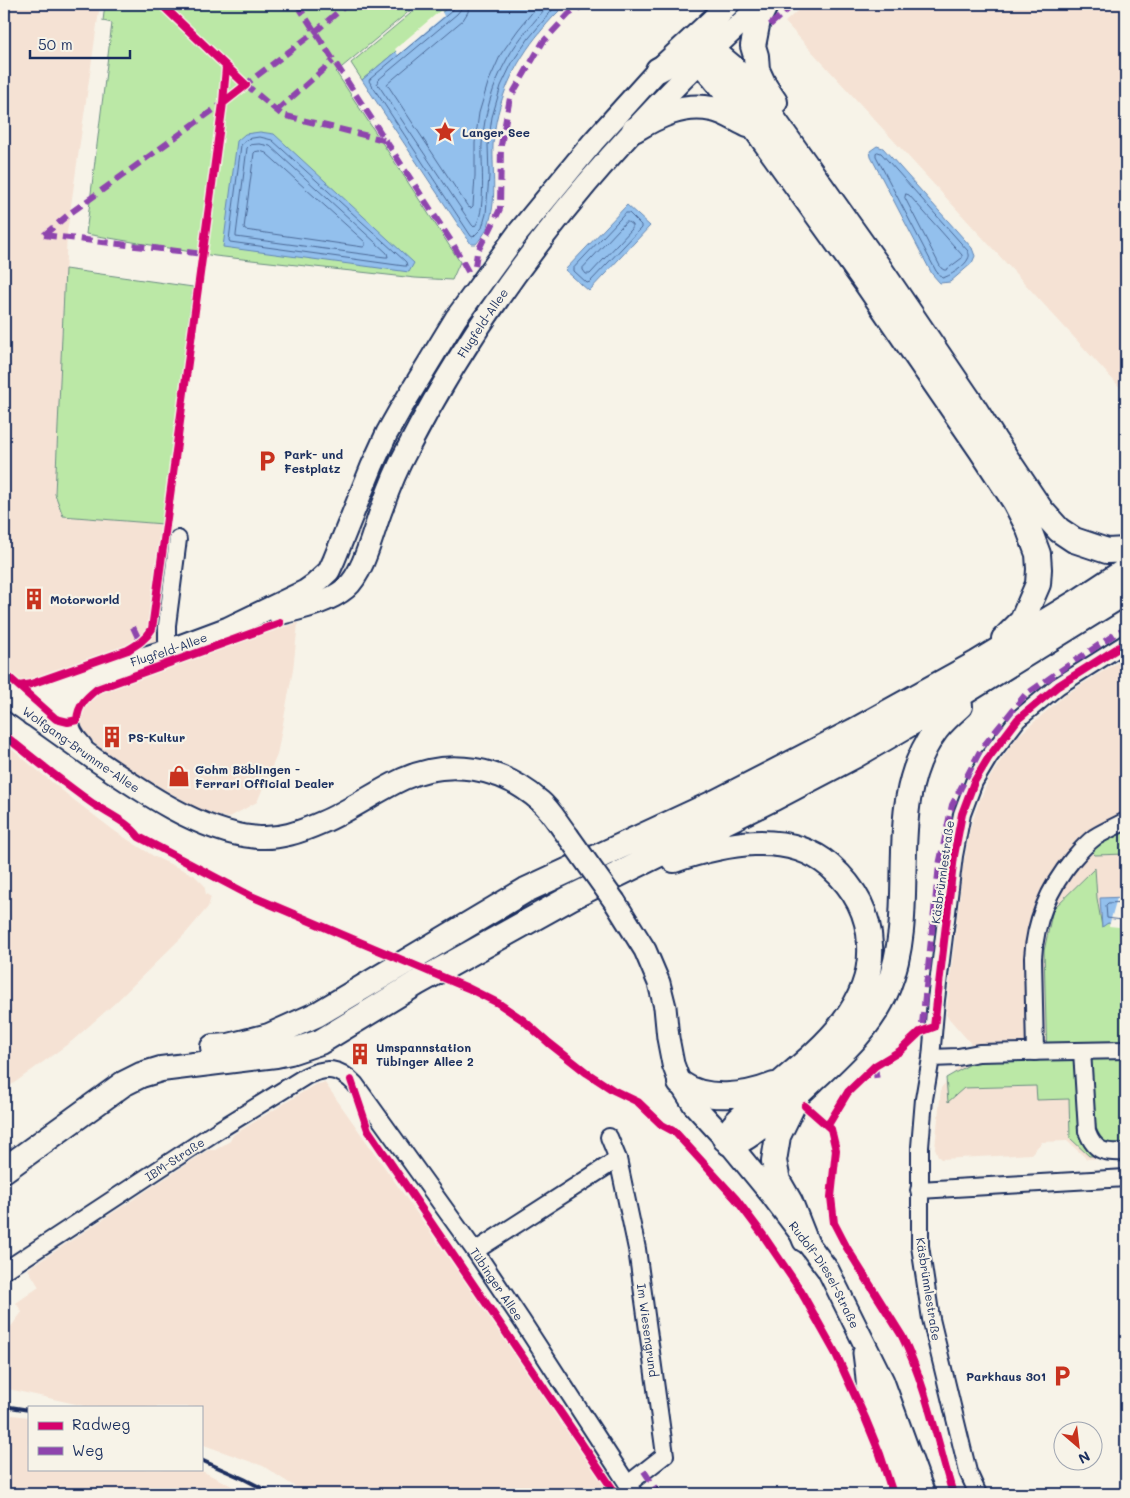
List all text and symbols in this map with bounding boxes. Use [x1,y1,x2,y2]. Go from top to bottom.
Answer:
scale bar [30,28,130,60]
text: 50 m [38,34,73,54]
place icon: Langer See [432,119,458,145]
place label: Langer See [462,124,530,140]
street label: Flugfeld-Allee [453,285,511,361]
place label: Park- und Festplatz [284,446,343,476]
parking icon: Park- und Festplatz [254,448,280,474]
building icon: Motorworld [21,586,47,612]
place label: Motorworld [50,591,120,607]
street label: Flugfeld-Allee [128,629,209,670]
street label: Wolfgang-Brumme-Allee [20,702,143,795]
building icon: PS-Kultur [99,724,125,750]
place label: PS-Kultur [128,729,185,745]
place label: Gohm Böblingen - Ferrari Official Dealer [195,761,334,791]
shop icon: Gohm Böblingen - Ferrari Official Dealer [166,763,192,789]
street label: Käsbrünnlestraße [927,819,957,925]
place label: Umspannstation Tübinger Allee 2 [376,1039,474,1069]
building icon: Umspannstation Tübinger Allee 2 [347,1041,373,1067]
street label: IBM-Straße [142,1134,207,1184]
street label: Rudolf-Diesel-Straße [786,1218,863,1331]
street label: Käsbrünnlestraße [913,1236,945,1342]
street label: Tübinger Allee [467,1244,527,1324]
street label: Im Wiesengrund [634,1283,662,1378]
parking icon: Parkhaus 301 [1049,1363,1075,1389]
place label: Parkhaus 301 [966,1368,1046,1384]
legend [28,1406,202,1470]
text: Radweg [72,1414,130,1434]
north arrow [1052,1420,1102,1470]
text: Weg [72,1440,103,1460]
text: N [1075,1447,1093,1469]

